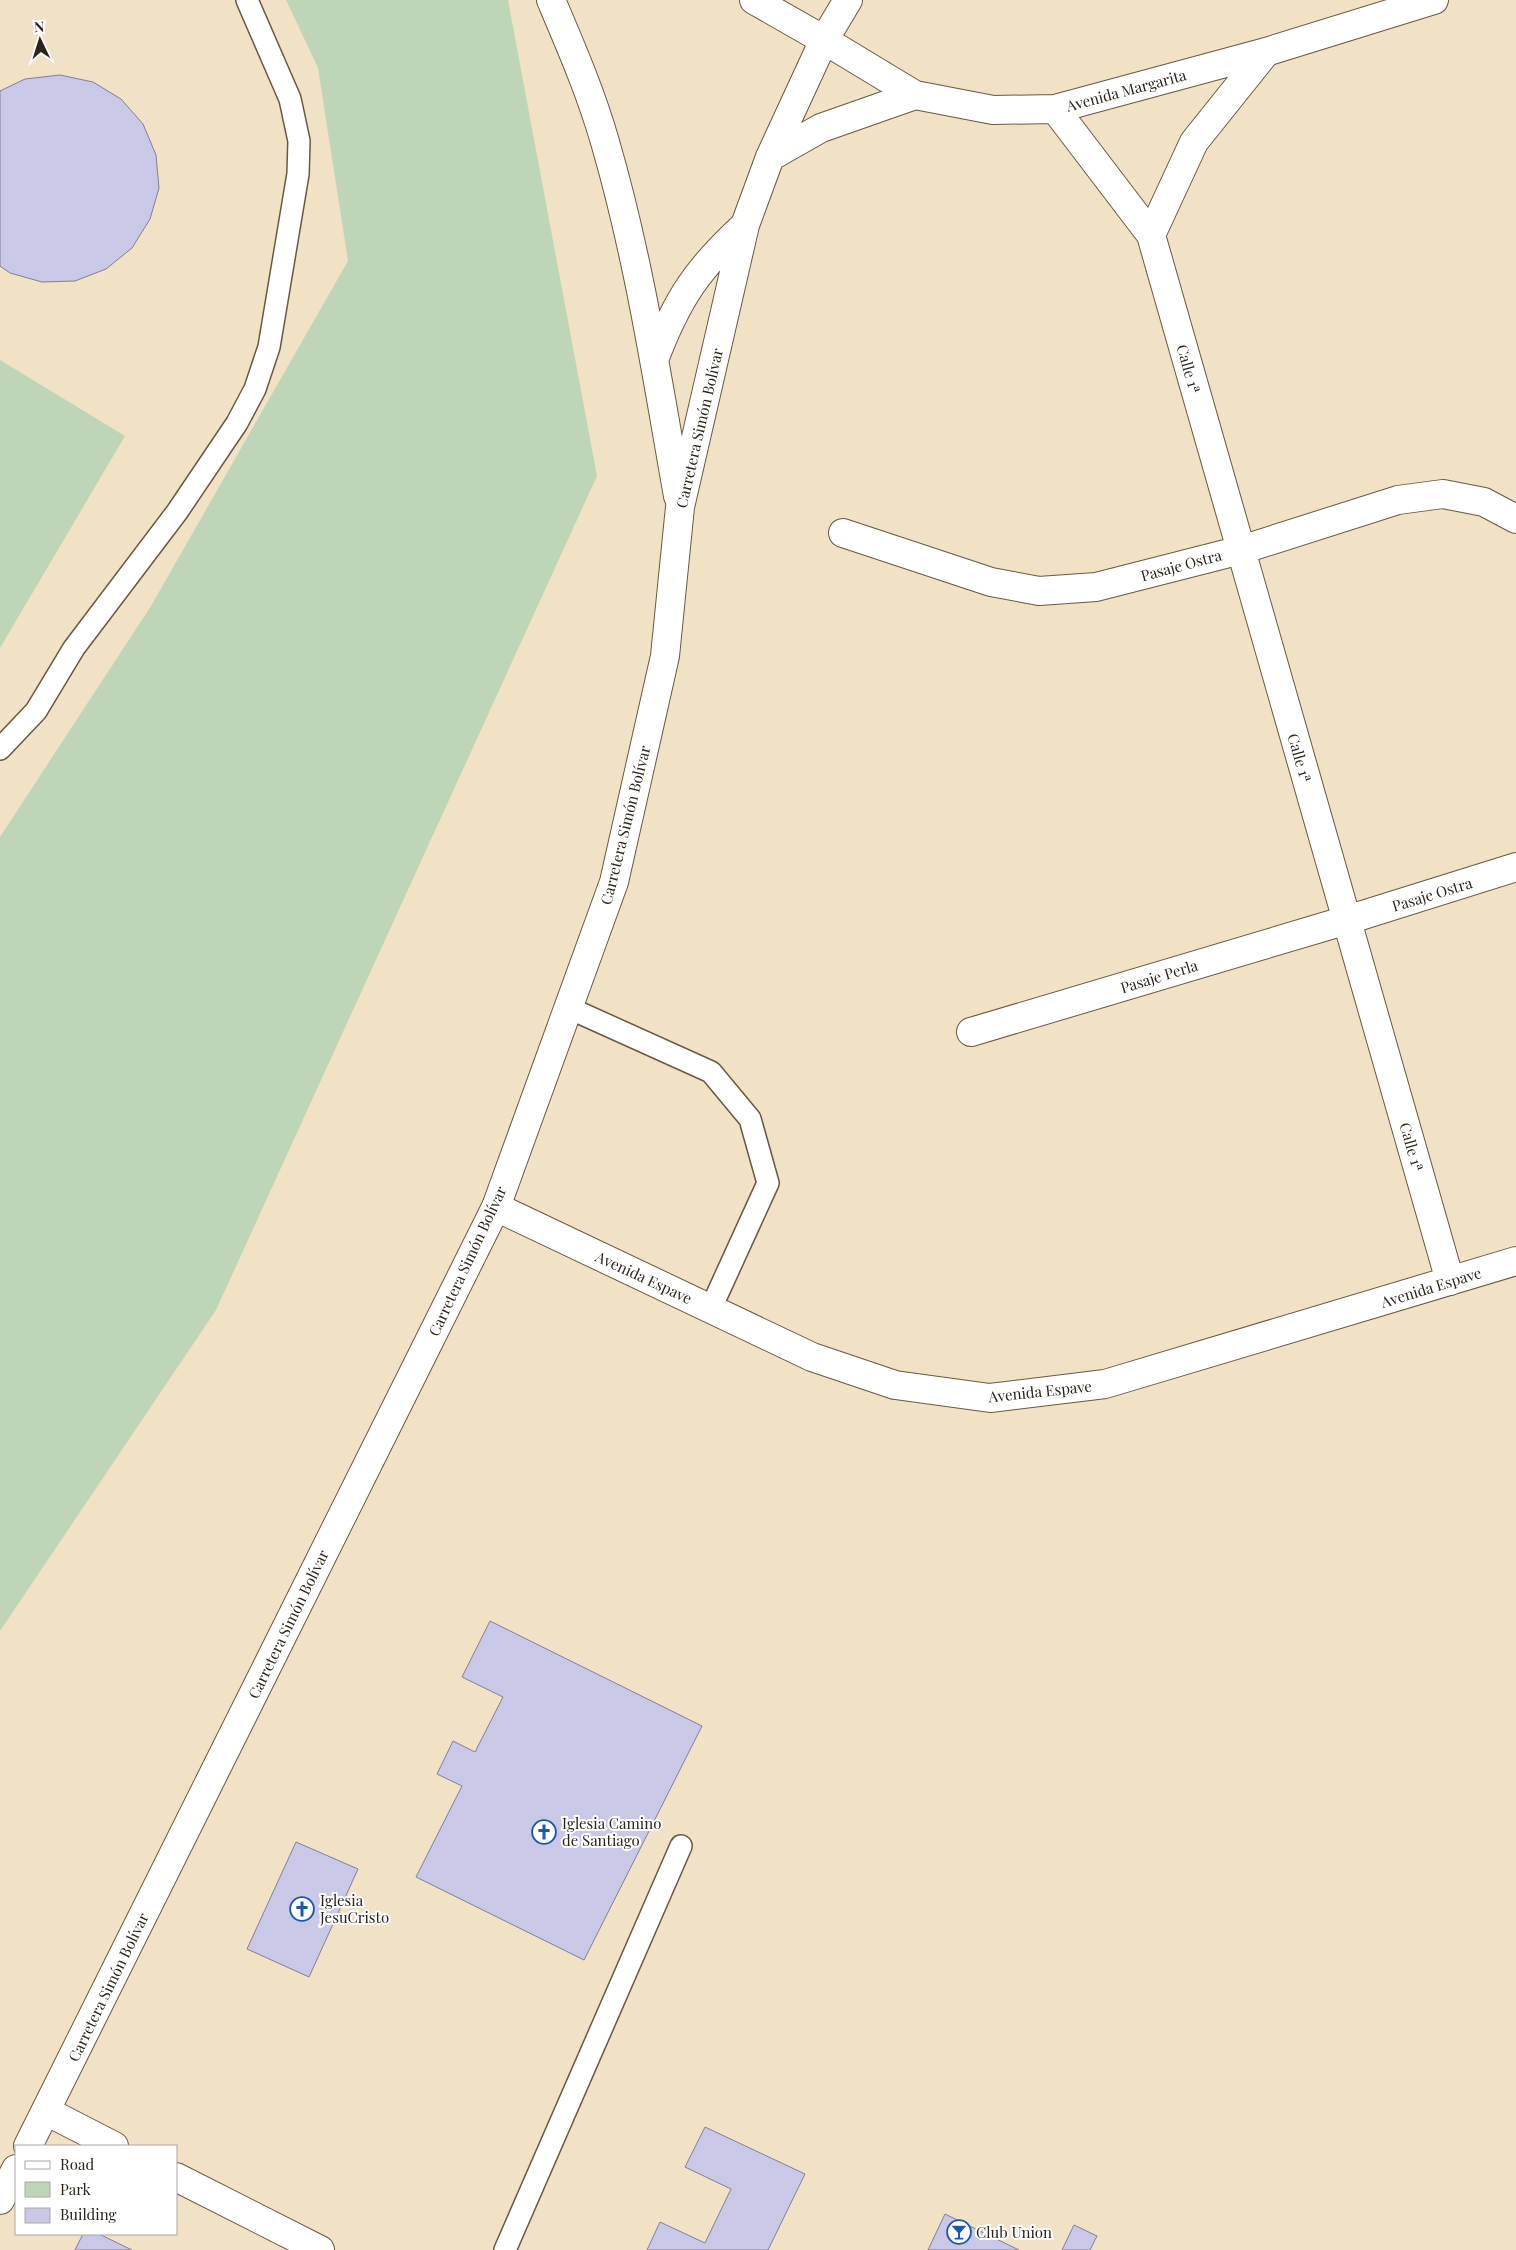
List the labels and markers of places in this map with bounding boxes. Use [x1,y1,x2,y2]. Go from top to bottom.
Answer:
place label: Iglesia Camino de Santiago [562,1813,661,1850]
church icon: Iglesia Camino de Santiago [531,1819,557,1845]
place label: Iglesia JesuCristo [319,1890,389,1927]
church icon: Iglesia JesuCristo [289,1896,315,1922]
bar icon: Club Union [946,2219,972,2245]
place label: Club Union [976,2222,1052,2242]

